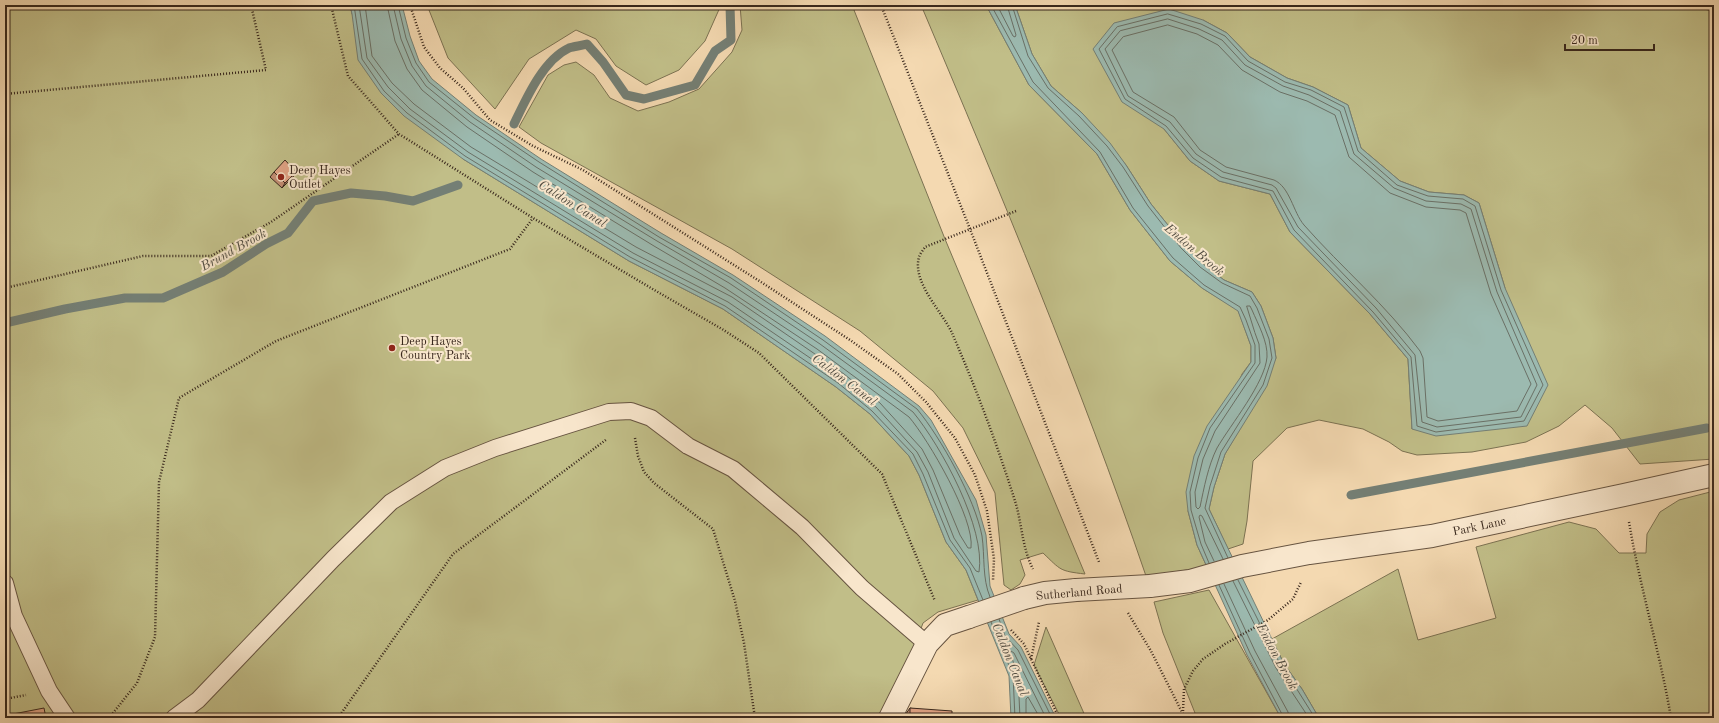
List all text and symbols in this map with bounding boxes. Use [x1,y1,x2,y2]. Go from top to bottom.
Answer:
scale bar [1565,26,1654,52]
text: 20 m [1571,35,1598,47]
place label: Deep Hayes Outlet [289,165,351,191]
marker: Deep Hayes Outlet [276,172,286,182]
water label: Caldon Canal [536,178,609,230]
water label: Endon Brook [1161,221,1226,279]
water label: Brund Brook [198,227,269,274]
place label: Deep Hayes Country Park [400,336,470,362]
marker: Deep Hayes Country Park [387,343,397,353]
water label: Caldon Canal [809,352,879,409]
street label: Park Lane [1452,515,1507,538]
street label: Sutherland Road [1035,583,1123,603]
water label: Endon Brook [1253,620,1300,692]
water label: Caldon Canal [989,621,1030,698]

